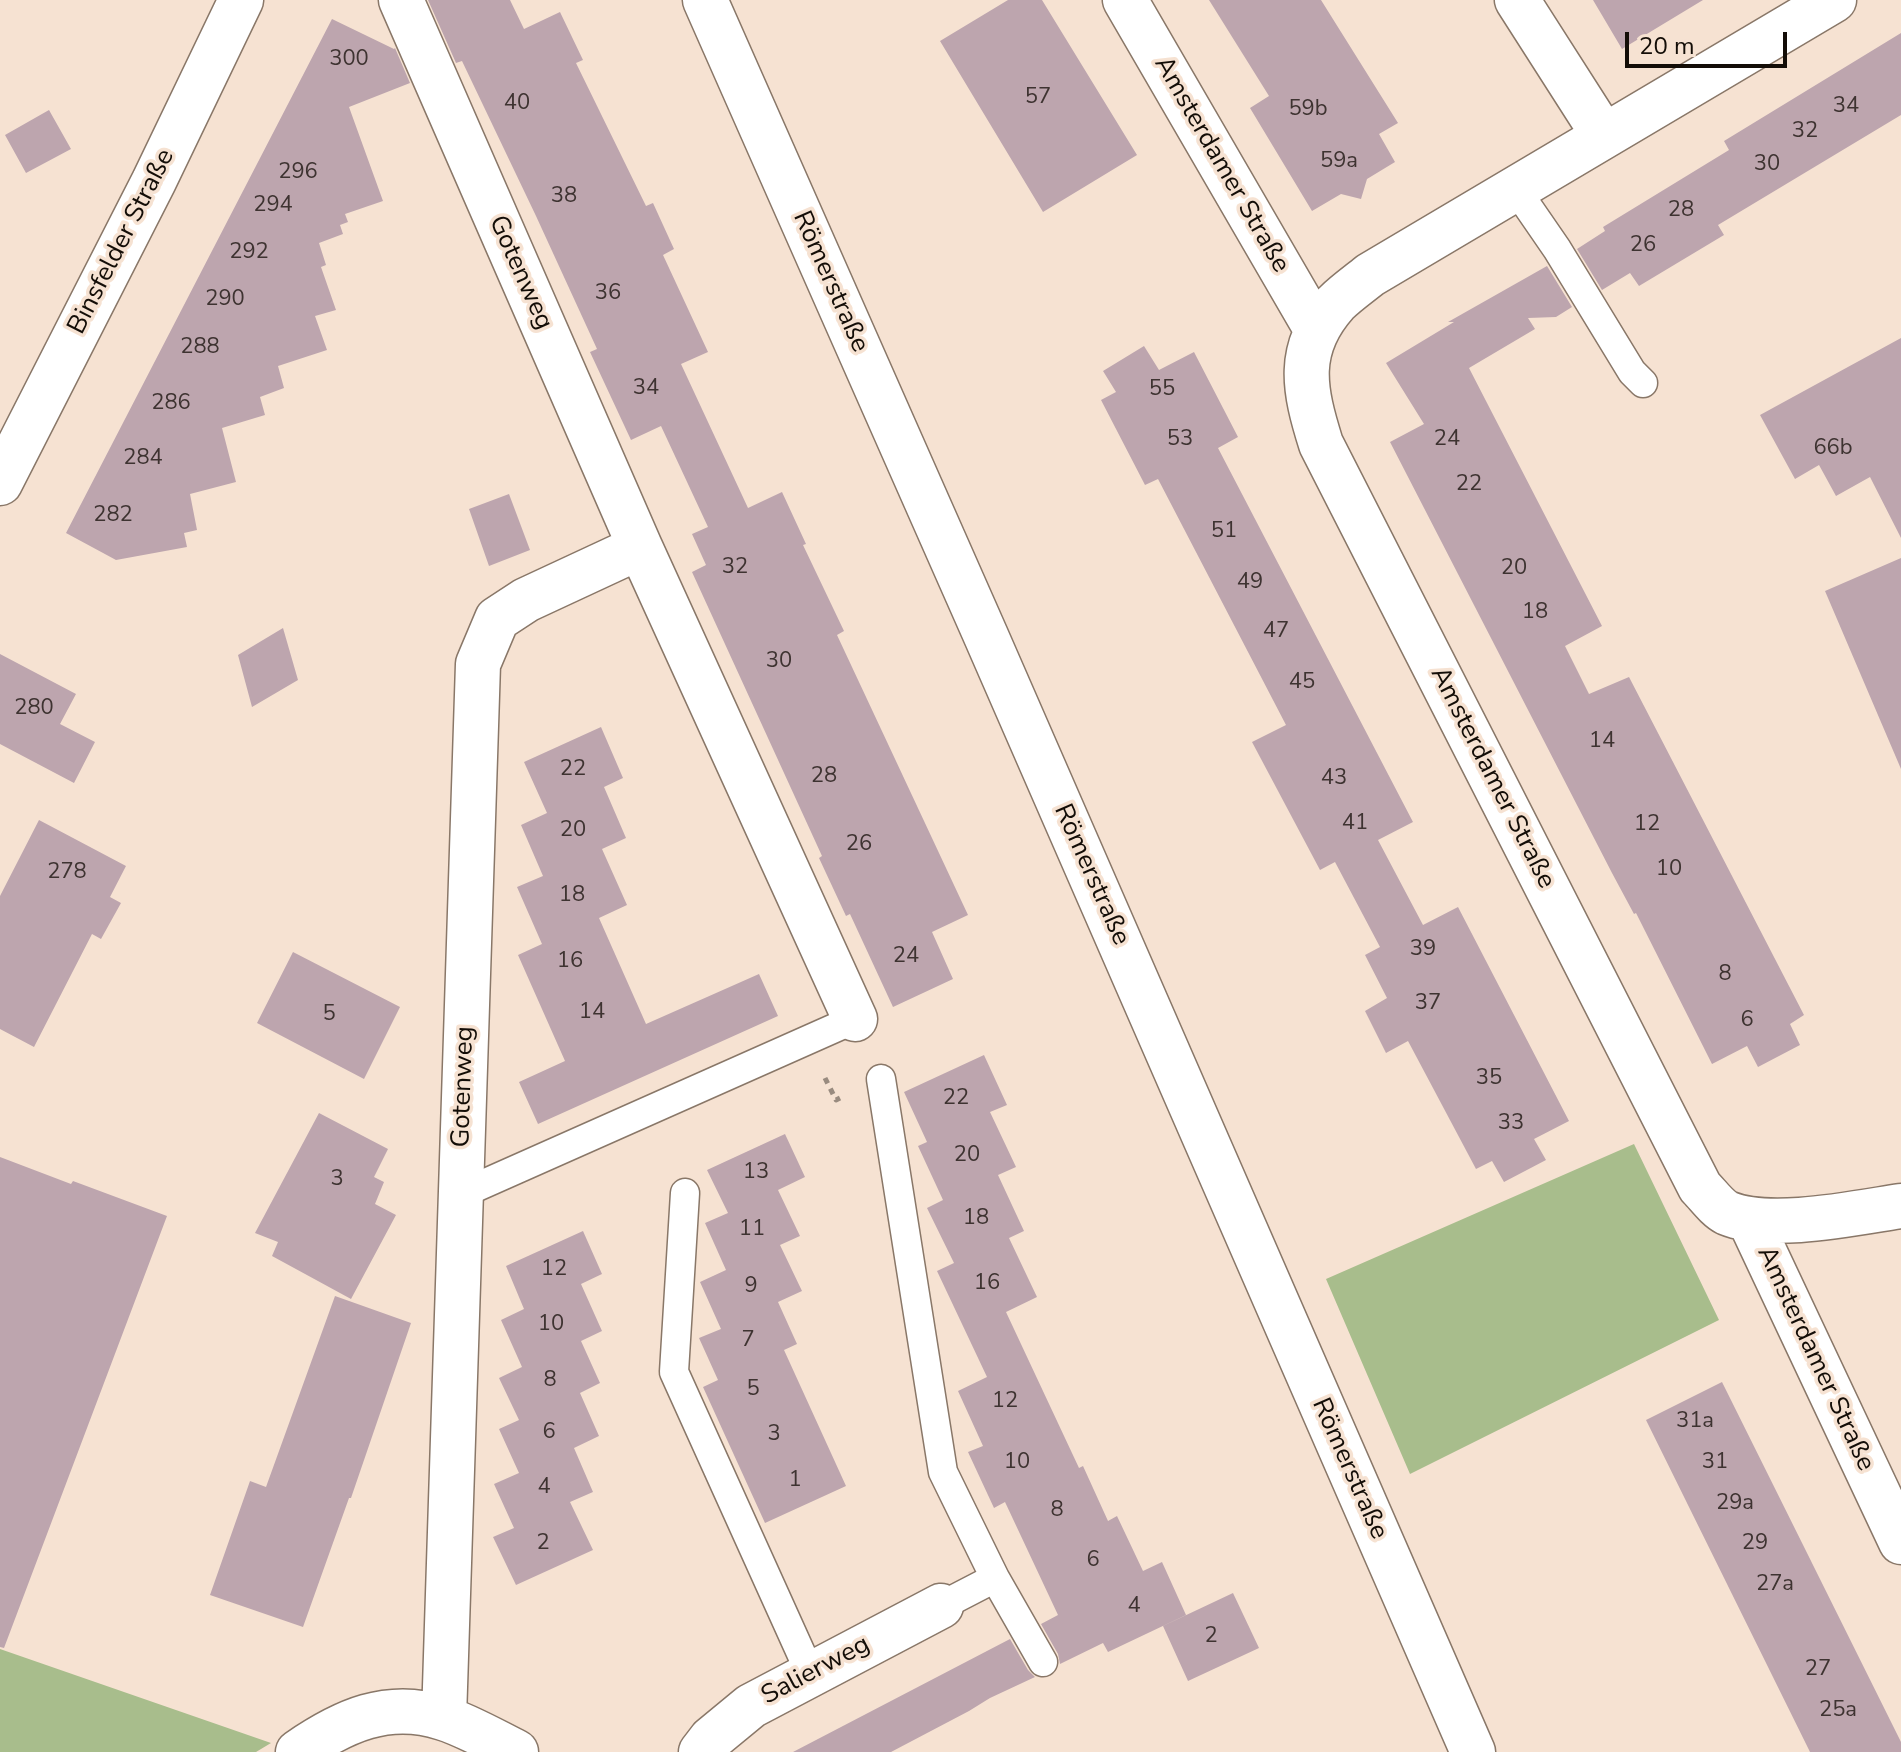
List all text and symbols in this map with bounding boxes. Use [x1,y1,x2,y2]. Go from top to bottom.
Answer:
scale bar [1629,16,1791,66]
text: 20 m [1639,30,1695,62]
house number: 300 [329,47,369,73]
street label: Amsterdamer Straße [1146,51,1296,279]
house number: 57 [1025,85,1051,111]
house number: 40 [504,91,530,117]
house number: 34 [1833,94,1859,120]
house number: 59b [1288,97,1328,123]
house number: 32 [1792,119,1818,145]
street label: Binsfelder Straße [62,144,182,340]
house number: 59a [1320,149,1358,175]
house number: 30 [1754,152,1780,178]
house number: 296 [278,160,318,186]
house number: 38 [551,184,577,210]
house number: 294 [253,193,293,219]
house number: 28 [1668,198,1694,224]
street label: Römerstraße [785,207,875,357]
street label: Gotenweg [481,211,559,335]
house number: 26 [1630,233,1656,259]
house number: 292 [229,240,269,266]
house number: 36 [595,281,621,307]
house number: 290 [205,287,245,313]
house number: 288 [180,335,220,361]
house number: 34 [633,376,659,402]
house number: 55 [1149,377,1175,403]
house number: 286 [151,391,191,417]
house number: 53 [1167,427,1193,453]
house number: 24 [1434,427,1460,453]
house number: 66b [1813,436,1853,462]
house number: 284 [123,446,163,472]
house number: 22 [1456,472,1482,498]
house number: 282 [93,503,133,529]
house number: 51 [1211,519,1237,545]
house number: 32 [722,555,748,581]
house number: 20 [1501,556,1527,582]
house number: 49 [1237,570,1263,596]
house number: 18 [1522,600,1548,626]
house number: 47 [1263,619,1289,645]
house number: 30 [766,649,792,675]
street label: Amsterdamer Straße [1423,662,1561,894]
house number: 45 [1289,670,1315,696]
house number: 280 [14,696,54,722]
house number: 14 [1589,729,1615,755]
house number: 22 [560,757,586,783]
house number: 28 [811,764,837,790]
house number: 43 [1321,766,1347,792]
street label: Römerstraße [1046,800,1136,950]
house number: 41 [1342,811,1368,837]
house number: 12 [1634,812,1660,838]
house number: 20 [560,818,586,844]
house number: 26 [846,832,872,858]
house number: 10 [1656,857,1682,883]
house number: 278 [47,860,87,886]
house number: 18 [559,883,585,909]
house number: 39 [1410,937,1436,963]
house number: 24 [893,944,919,970]
house number: 16 [557,949,583,975]
house number: 8 [1718,962,1732,988]
house number: 37 [1415,991,1441,1017]
house number: 14 [579,1000,605,1026]
house number: 5 [322,1002,336,1028]
house number: 6 [1740,1008,1754,1034]
street label: Gotenweg [446,1026,482,1148]
house number: 35 [1476,1066,1502,1092]
house number: 22 [943,1086,969,1112]
house number: 33 [1498,1111,1524,1137]
house number: 20 [954,1143,980,1169]
house number: 13 [743,1160,769,1186]
house number: 3 [330,1167,344,1193]
house number: 18 [963,1206,989,1232]
house number: 11 [739,1217,765,1243]
street label: Amsterdamer Straße [1749,1242,1881,1476]
house number: 12 [541,1257,567,1283]
house number: 16 [974,1271,1000,1297]
house number: 9 [744,1274,758,1300]
house number: 10 [538,1312,564,1338]
house number: 7 [741,1328,755,1354]
house number: 8 [543,1368,557,1394]
house number: 5 [746,1377,760,1403]
house number: 12 [992,1389,1018,1415]
street label: Römerstraße [1304,1394,1394,1544]
house number: 31a [1676,1409,1714,1435]
house number: 6 [542,1420,556,1446]
house number: 3 [767,1422,781,1448]
house number: 10 [1004,1450,1030,1476]
house number: 31 [1702,1450,1728,1476]
house number: 1 [788,1468,802,1494]
house number: 4 [537,1475,551,1501]
house number: 29a [1716,1491,1754,1517]
house number: 8 [1050,1498,1064,1524]
house number: 2 [536,1531,550,1557]
house number: 29 [1742,1531,1768,1557]
house number: 6 [1086,1548,1100,1574]
house number: 27a [1756,1572,1794,1598]
house number: 4 [1127,1594,1141,1620]
house number: 2 [1204,1624,1218,1650]
street label: Salierweg [757,1629,875,1713]
house number: 27 [1805,1657,1831,1683]
house number: 25a [1819,1698,1857,1724]

